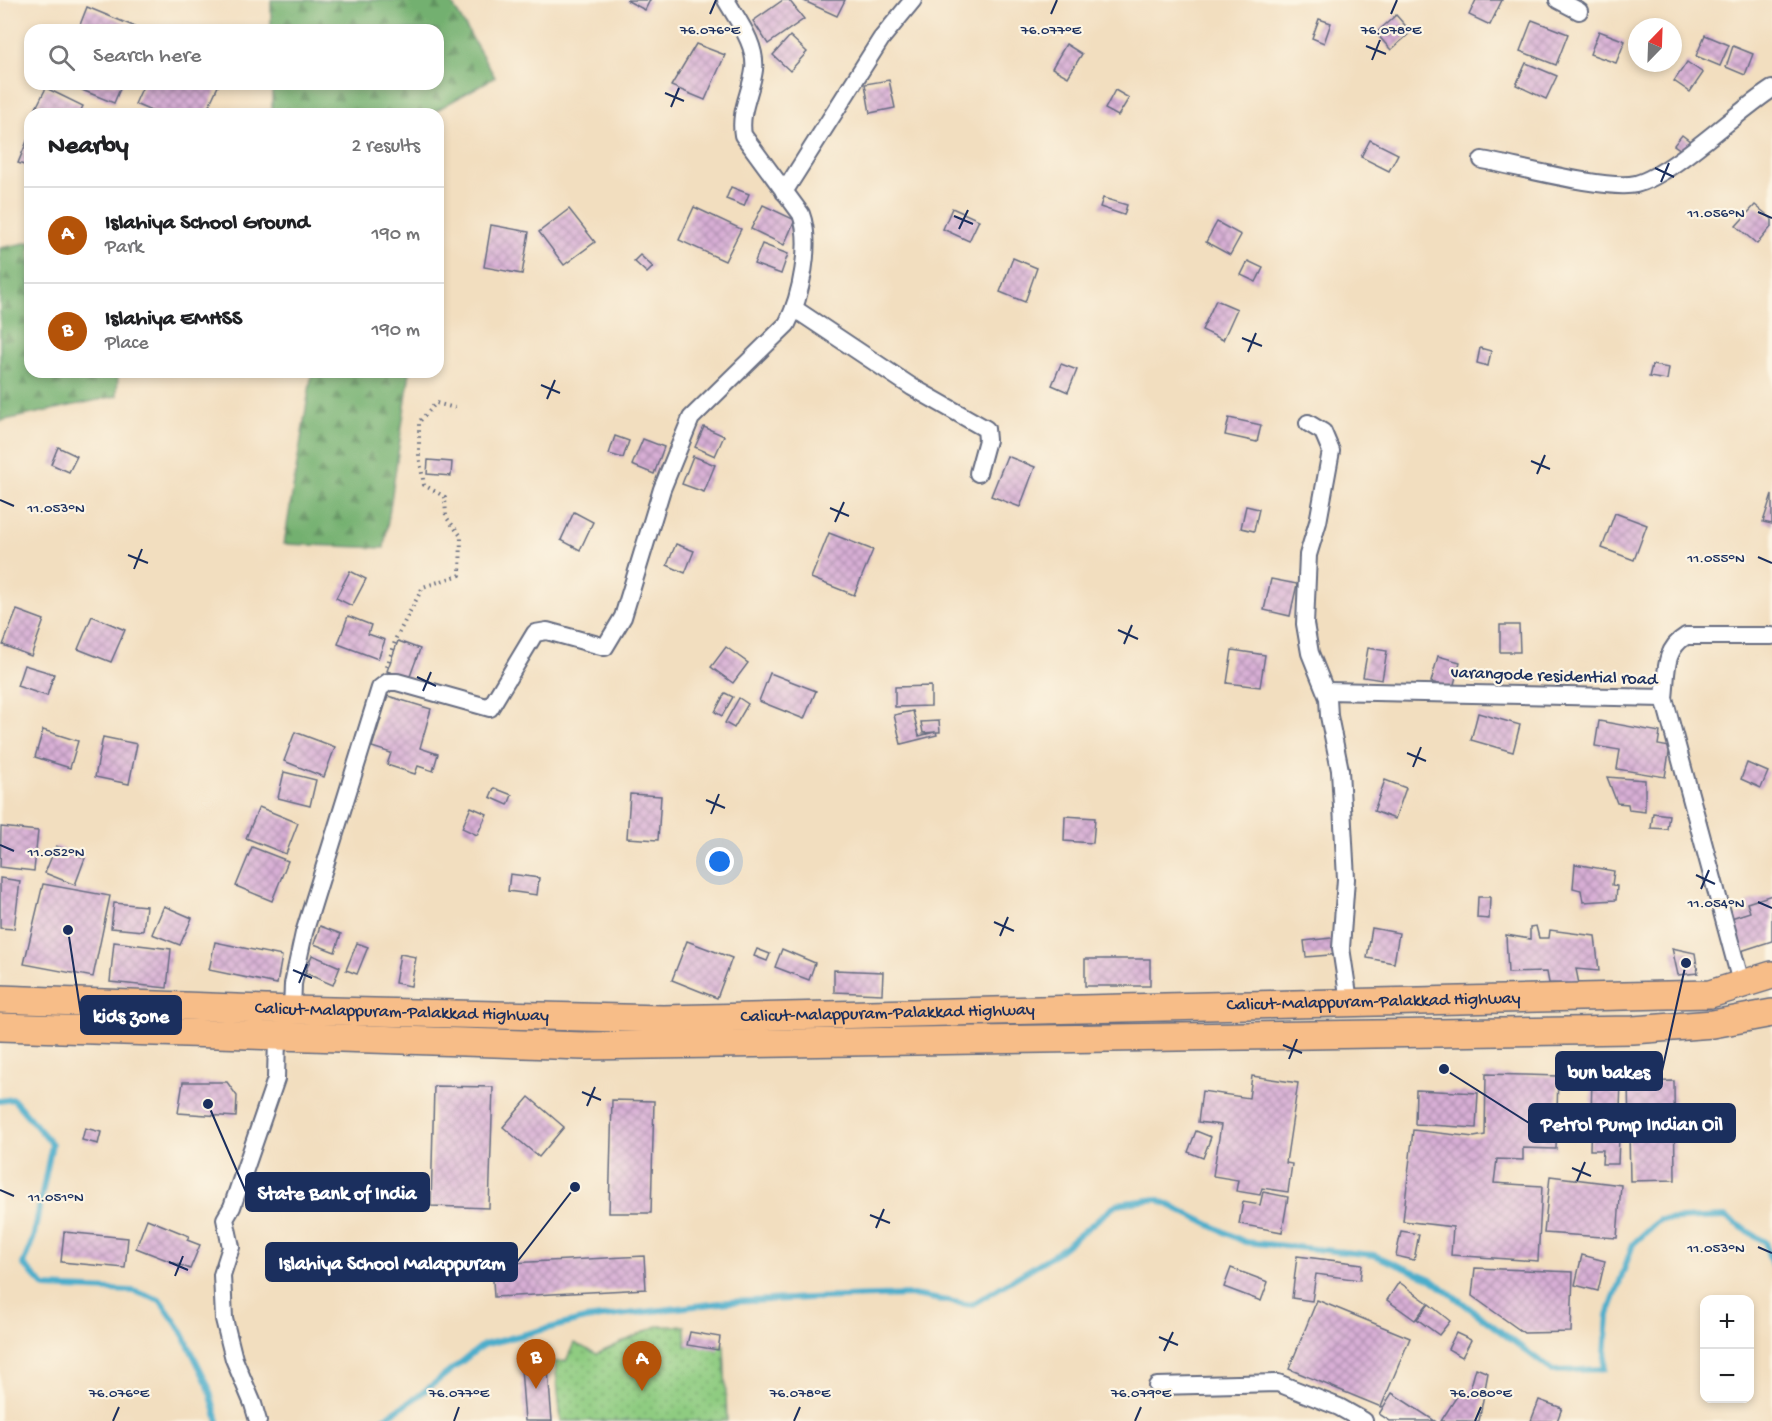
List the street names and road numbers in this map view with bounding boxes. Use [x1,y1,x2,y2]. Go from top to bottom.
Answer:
street label: varangode residential road [1450,663,1659,691]
street label: Calicut-Malappuram-Palakkad Highway [1226,988,1521,1016]
street label: Calicut-Malappuram-Palakkad Highway [254,998,549,1027]
street label: Calicut-Malappuram-Palakkad Highway [740,1000,1035,1028]

